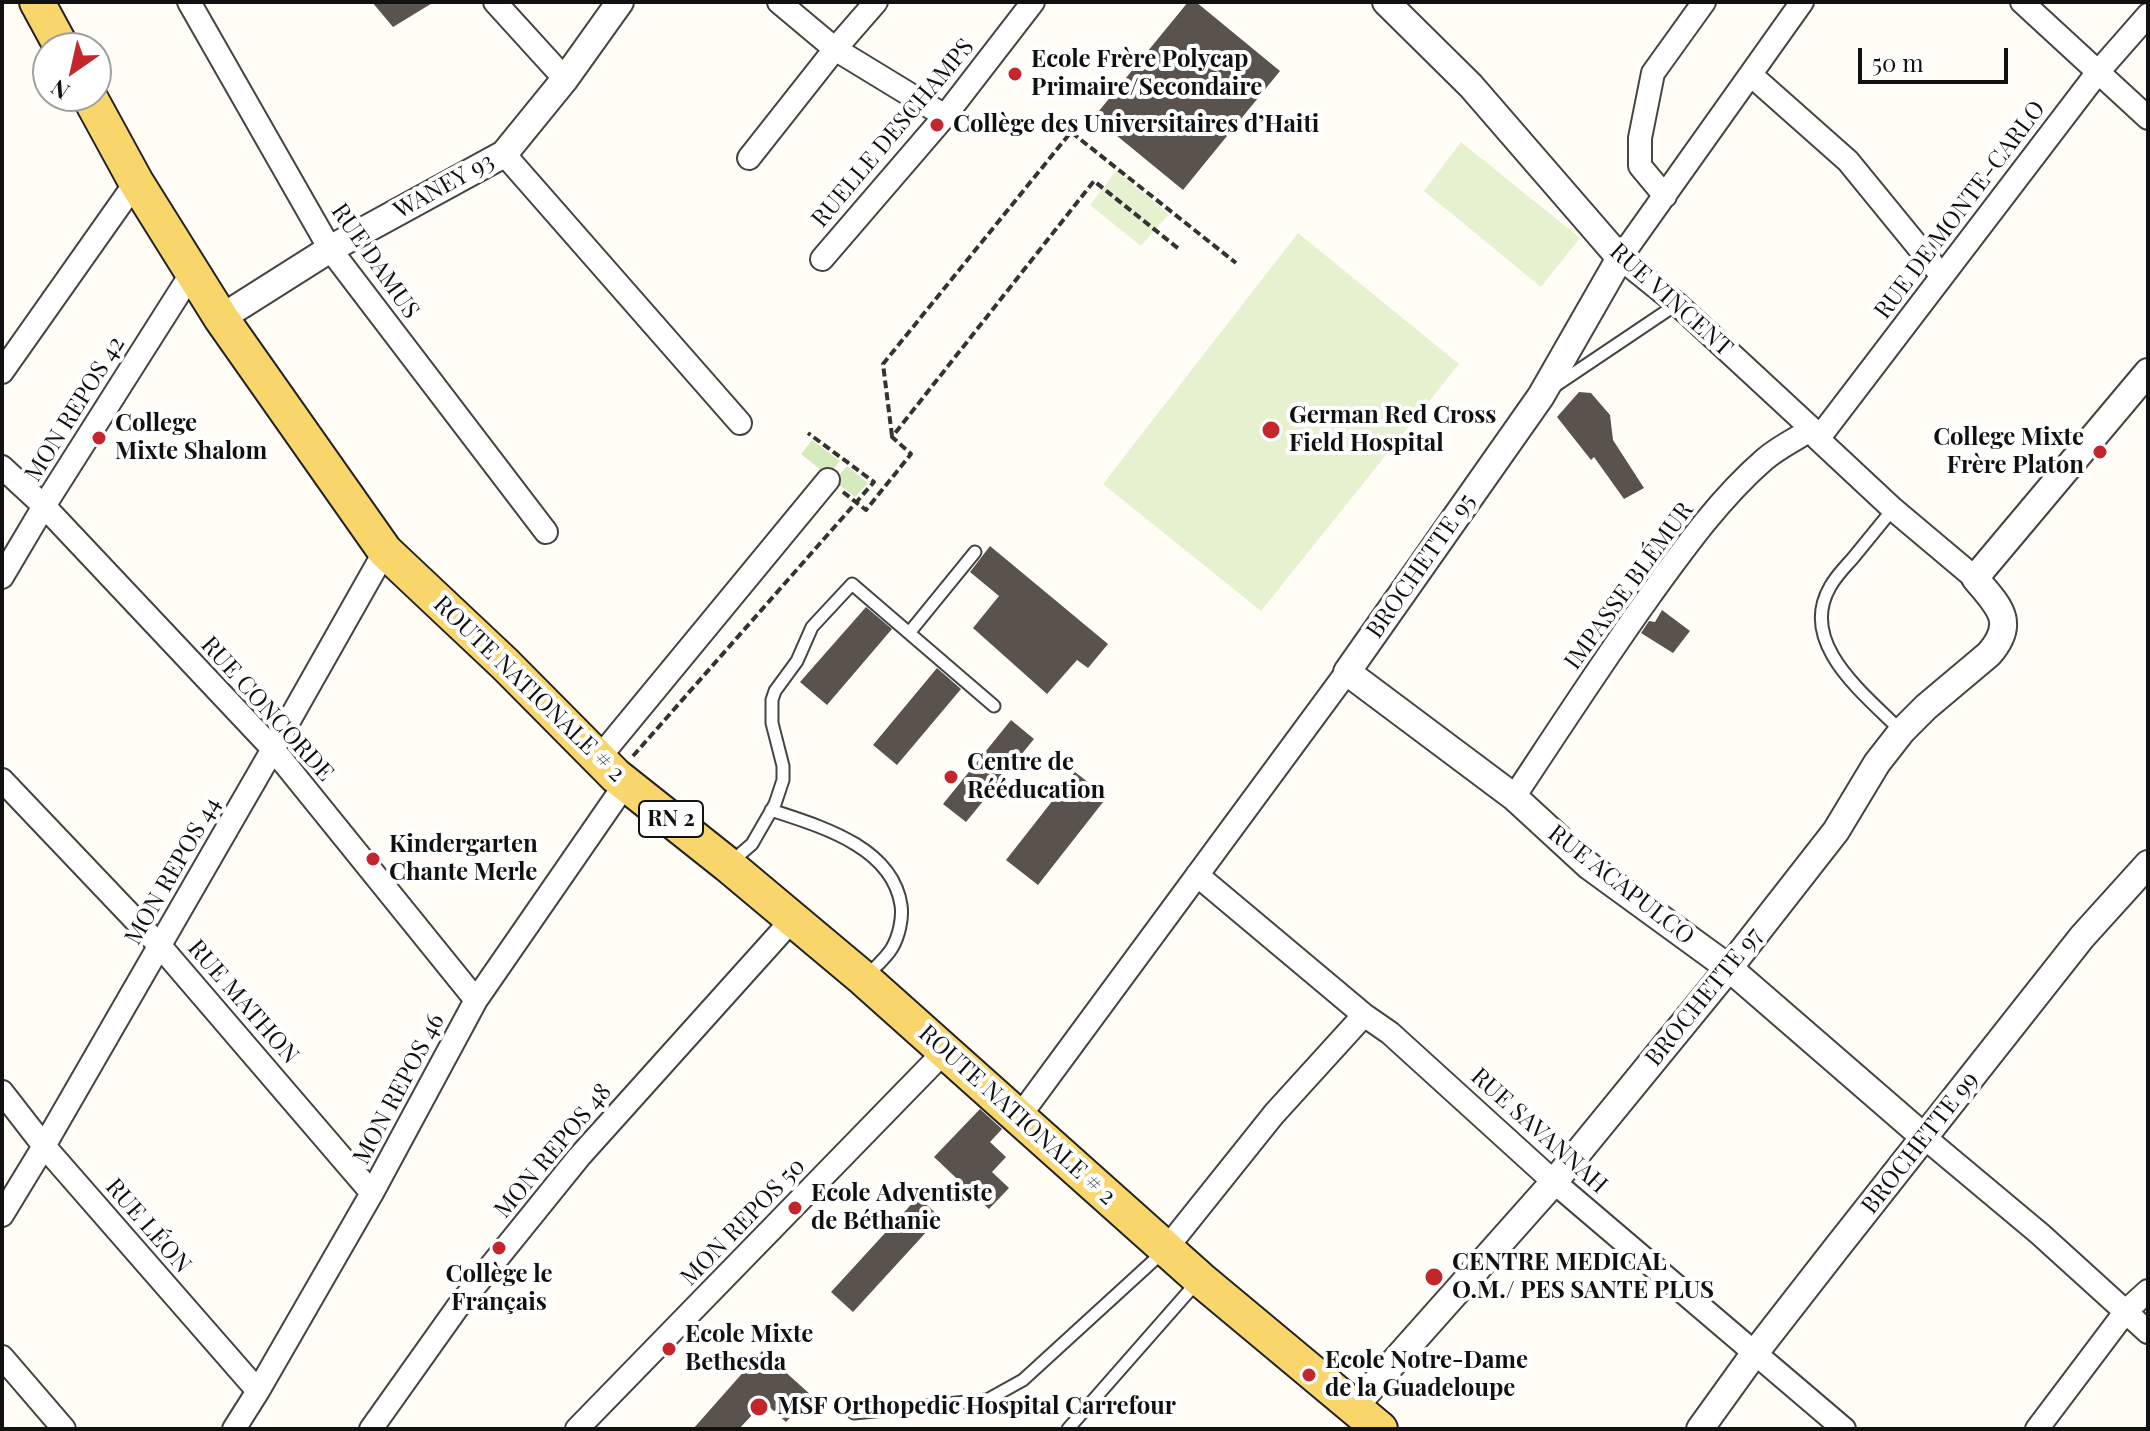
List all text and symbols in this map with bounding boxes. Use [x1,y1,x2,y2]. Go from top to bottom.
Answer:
north arrow [32,32,112,112]
scale bar [1862,32,2012,82]
street label: RUELLE DESCHAMPS [806,33,980,233]
place label: Ecole Frère Polycap Primaire/Secondaire [1031,46,1262,102]
text: 50 m [1872,46,1924,78]
marker: Ecole Frère Polycap Primaire/Secondaire [1006,65,1024,83]
text: N [45,73,75,107]
street label: RUE DE MONTE-CARLO [1869,95,2051,325]
place label: Collège des Universitaires d’Haiti [953,111,1319,139]
marker: Collège des Universitaires d’Haiti [928,116,946,134]
street label: WANEY 93 [389,147,499,225]
street label: RUE DAMUS [325,198,425,324]
street label: RUE VINCENT [1604,237,1738,363]
street label: MON REPOS 42 [19,331,131,487]
place label: German Red Cross Field Hospital [1289,402,1496,458]
place label: College Mixte Shalom [115,410,267,466]
marker: German Red Cross Field Hospital [1260,419,1282,441]
place label: College Mixte Frère Platon [1933,424,2084,480]
marker: College Mixte Shalom [90,429,108,447]
marker: College Mixte Frère Platon [2091,443,2109,461]
street label: BROCHETTE 95 [1360,488,1482,644]
street label: IMPASSE BLÉMUR [1559,497,1699,675]
street label: ROUTE NATIONALE # 2 [427,590,631,788]
street label: RUE CONCORDE [195,631,339,787]
place label: Centre de Rééducation [967,749,1105,805]
marker: Centre de Rééducation [942,768,960,786]
street label: MON REPOS 44 [119,792,227,950]
road number: RN 2 [639,801,703,837]
street label: RUE ACAPULCO [1542,819,1700,951]
place label: Kindergarten Chante Merle [389,831,538,887]
marker: Kindergarten Chante Merle [364,850,382,868]
street label: BROCHETTE 97 [1639,922,1769,1072]
street label: RUE MATHON [181,934,305,1070]
street label: MON REPOS 46 [347,1009,451,1169]
street label: ROUTE NATIONALE # 2 [913,1019,1121,1211]
street label: RUE SAVANNAH [1465,1062,1613,1200]
street label: BROCHETTE 99 [1856,1066,1984,1220]
street label: MON REPOS 48 [488,1078,618,1224]
street label: MON REPOS 50 [675,1152,811,1292]
street label: RUE LÉON [99,1173,197,1279]
place label: Ecole Adventiste de Béthanie [811,1180,993,1236]
marker: Ecole Adventiste de Béthanie [786,1199,804,1217]
marker: Collège le Français [490,1239,508,1257]
place label: CENTRE MEDICAL O.M./ PES SANTE PLUS [1452,1249,1714,1305]
place label: Collège le Français [445,1261,553,1317]
marker: CENTRE MEDICAL O.M./ PES SANTE PLUS [1423,1266,1445,1288]
place label: Ecole Mixte Bethesda [685,1321,813,1377]
marker: Ecole Mixte Bethesda [660,1340,678,1358]
place label: Ecole Notre-Dame de la Guadeloupe [1325,1347,1528,1403]
marker: Ecole Notre-Dame de la Guadeloupe [1300,1366,1318,1384]
place label: MSF Orthopedic Hospital Carrefour [777,1393,1176,1421]
marker: MSF Orthopedic Hospital Carrefour [748,1396,770,1418]

